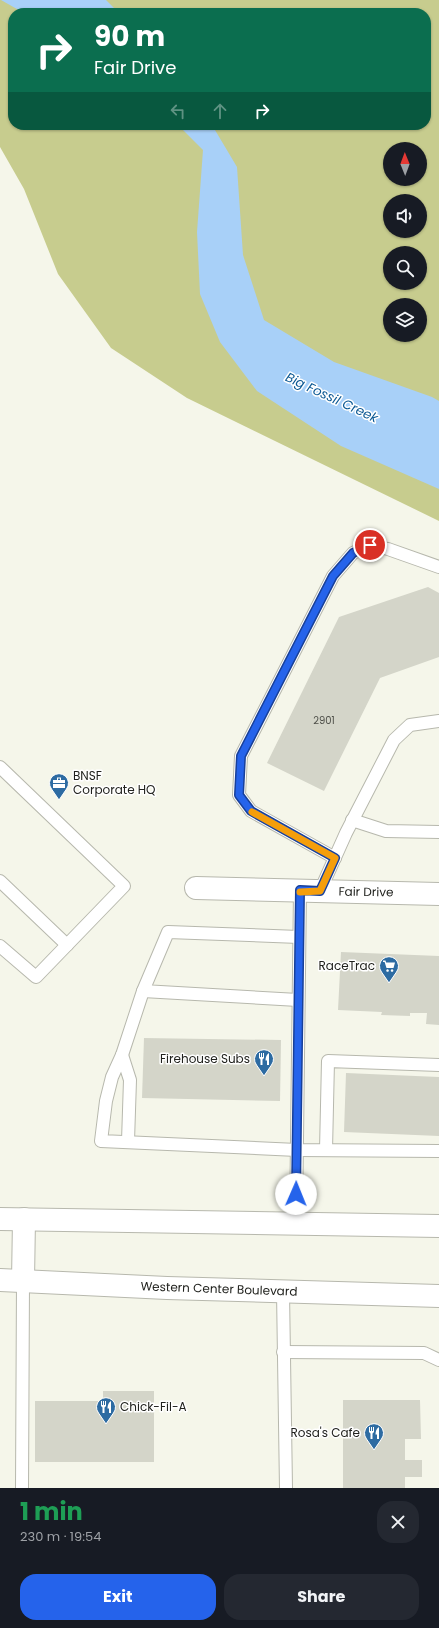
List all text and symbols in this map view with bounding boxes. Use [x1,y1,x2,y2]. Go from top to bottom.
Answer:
text: 90 m [94,17,165,56]
icon: right [28,24,80,76]
text: Fair Drive [94,55,176,80]
icon: left [167,100,189,122]
icon: ahead [209,100,231,122]
icon: right [251,100,273,122]
north arrow [383,142,427,186]
map controls [383,142,427,342]
button: sound [383,194,427,238]
button: search [383,246,427,290]
button: layers [383,298,427,342]
water label: Big Fossil Creek [282,368,382,428]
pin [353,528,387,562]
icon: arrive [359,534,381,556]
house number: 2901 [313,713,335,728]
place label: BNSF Corporate HQ [73,767,156,798]
office icon: BNSF Corporate HQ [48,772,70,800]
street label: Fair Drive [338,883,394,900]
supermarket icon: RaceTrac [378,955,400,983]
place label: RaceTrac [319,957,375,974]
restaurant icon: Firehouse Subs [253,1048,275,1076]
place label: Firehouse Subs [160,1050,250,1067]
position arrow [275,1173,317,1215]
street label: Western Center Boulevard [140,1277,298,1300]
restaurant icon: Chick-Fil-A [95,1396,117,1424]
place label: Chick-Fil-A [120,1398,187,1415]
restaurant icon: Rosa's Cafe [363,1422,385,1450]
place label: Rosa's Cafe [291,1424,360,1441]
text: 1 min [20,1495,83,1528]
button: close [377,1501,419,1543]
text: 230 m · 19:54 [20,1527,101,1546]
button: Exit [20,1574,216,1620]
button: Share [224,1574,419,1620]

